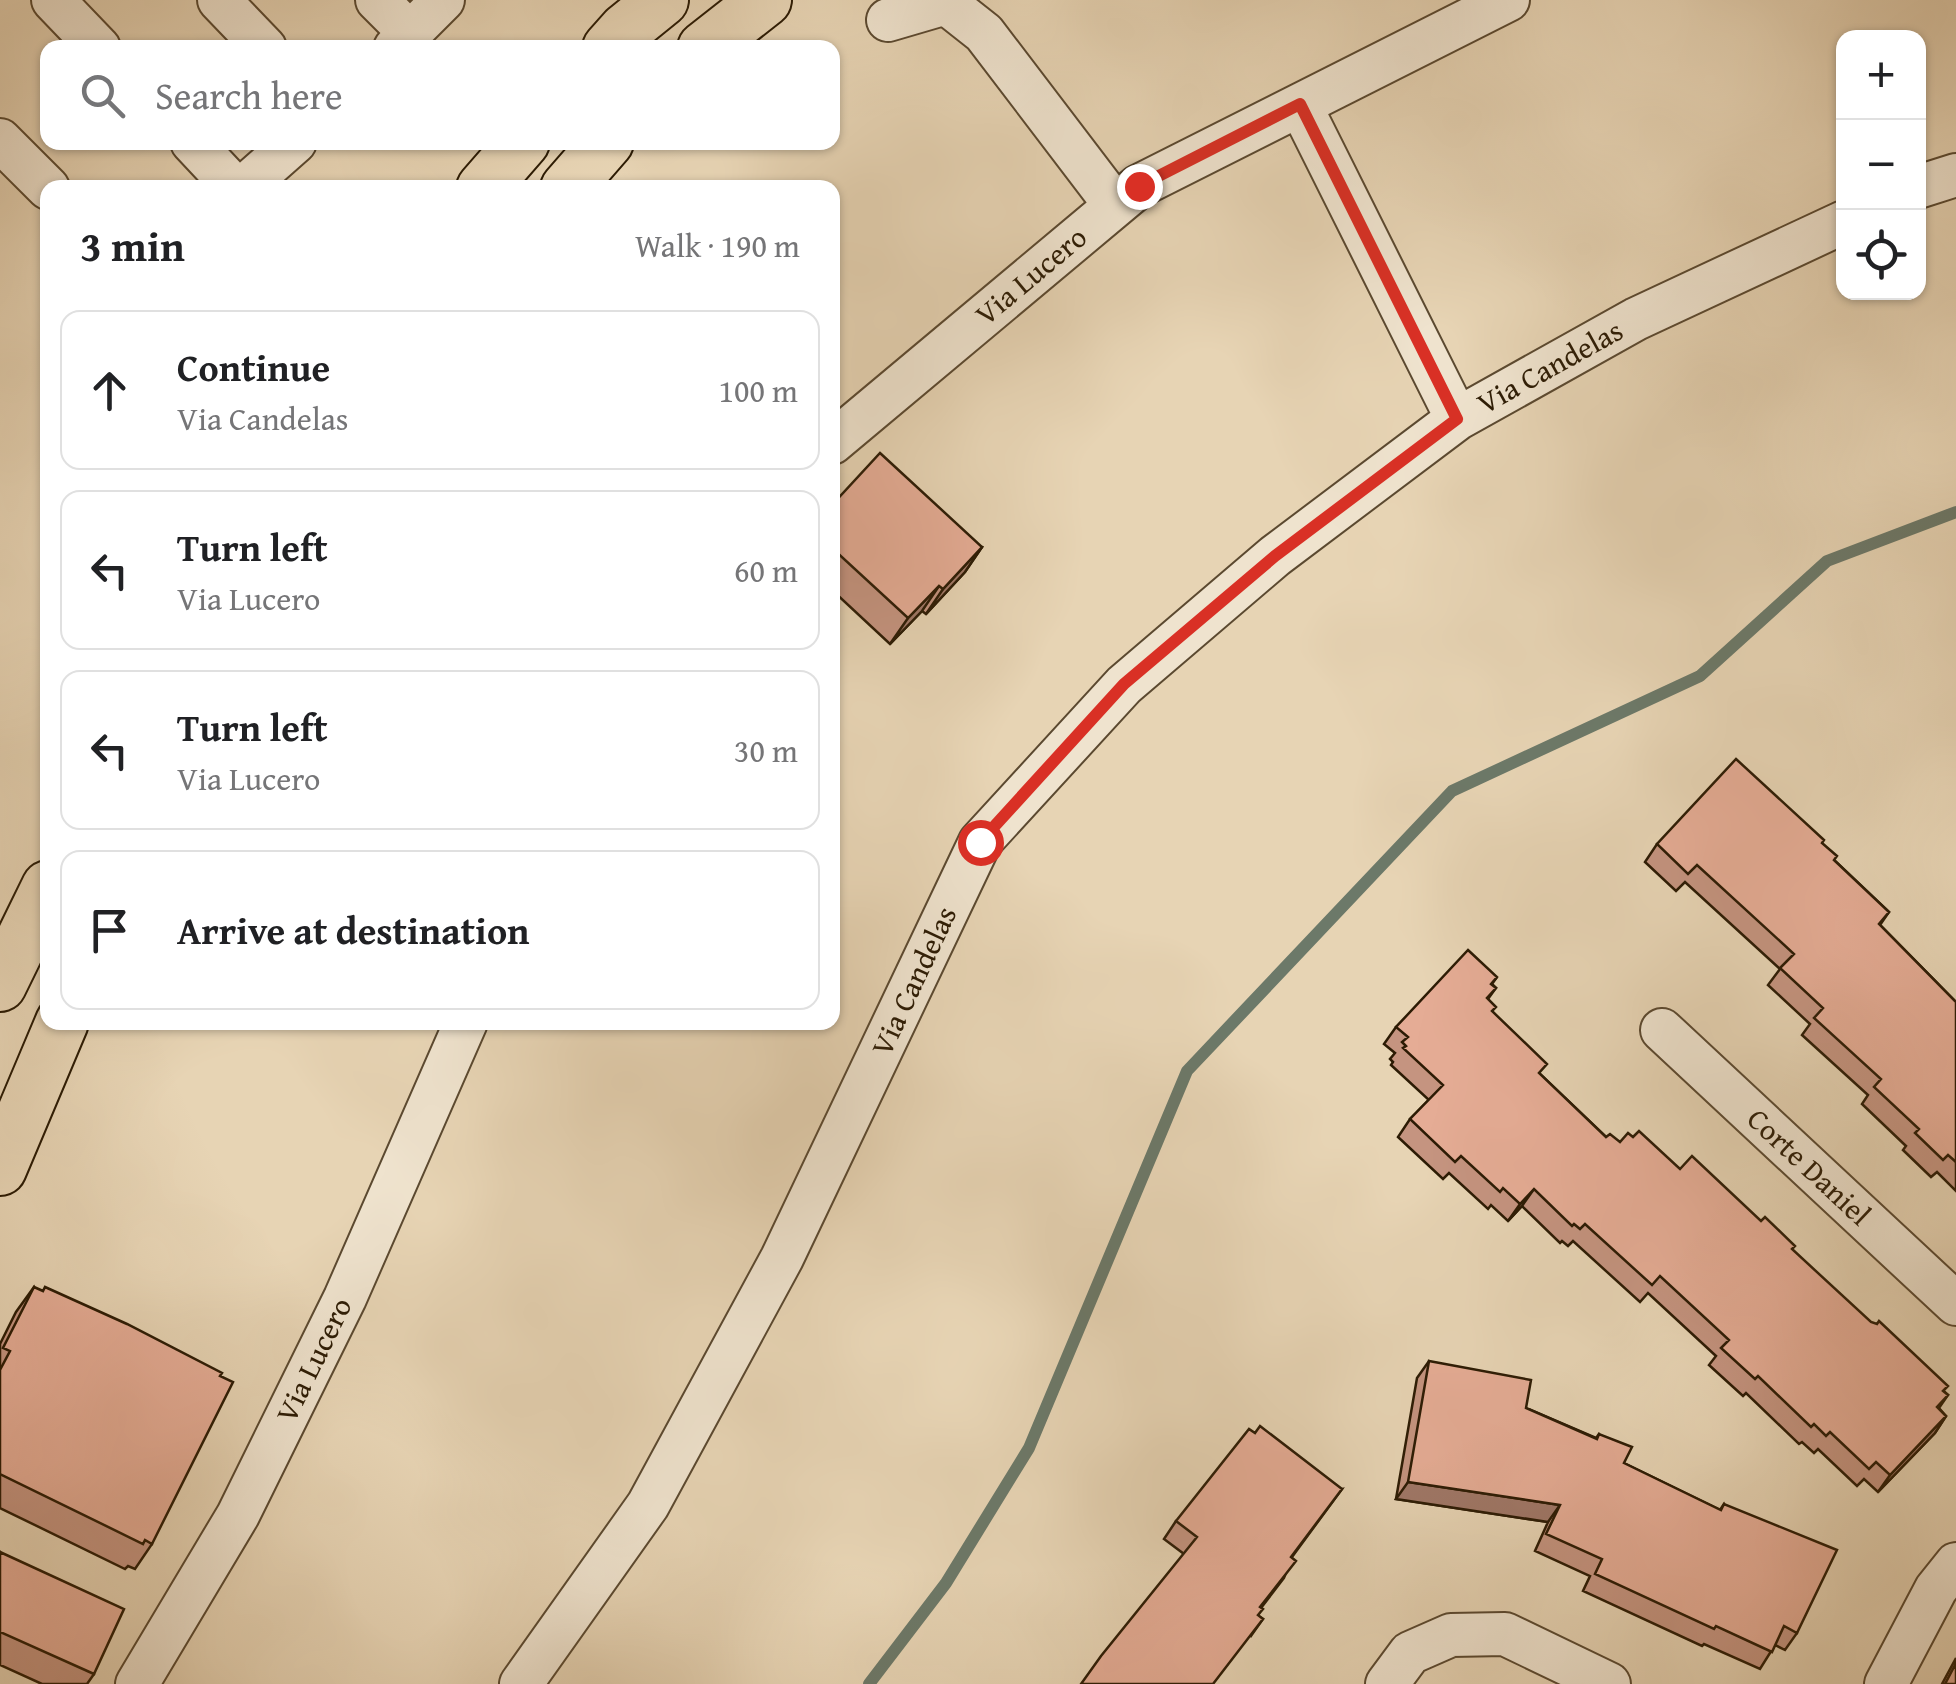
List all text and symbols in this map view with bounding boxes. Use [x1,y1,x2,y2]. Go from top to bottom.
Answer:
map controls [1836,30,1926,300]
button: + [1836,30,1926,120]
search box [40,40,840,150]
text: Search here [155,67,343,123]
icon: search [75,68,130,123]
button: − [1836,120,1926,210]
route end [1117,164,1163,210]
button: locate [1836,210,1926,300]
text: 3 min [80,215,185,276]
street label: Via Lucero [965,215,1096,335]
text: Walk · 190 m [635,222,800,269]
street label: Via Candelas [1469,308,1630,424]
text: Continue [177,339,330,395]
icon: ahead [82,363,137,418]
text: 100 m [719,367,798,414]
text: Via Candelas [177,395,349,442]
text: Turn left [177,519,328,575]
icon: left [82,543,137,598]
text: 60 m [734,547,798,594]
text: Via Lucero [177,575,320,622]
text: Turn left [177,699,328,755]
icon: left [82,723,137,778]
text: 30 m [734,727,798,774]
text: Via Lucero [177,755,320,802]
route start [958,820,1004,866]
street label: Via Candelas [859,898,967,1063]
text: Arrive at destination [177,902,530,958]
icon: arrive [82,903,137,958]
street label: Corte Daniel [1738,1097,1882,1235]
street label: Via Lucero [264,1290,362,1430]

